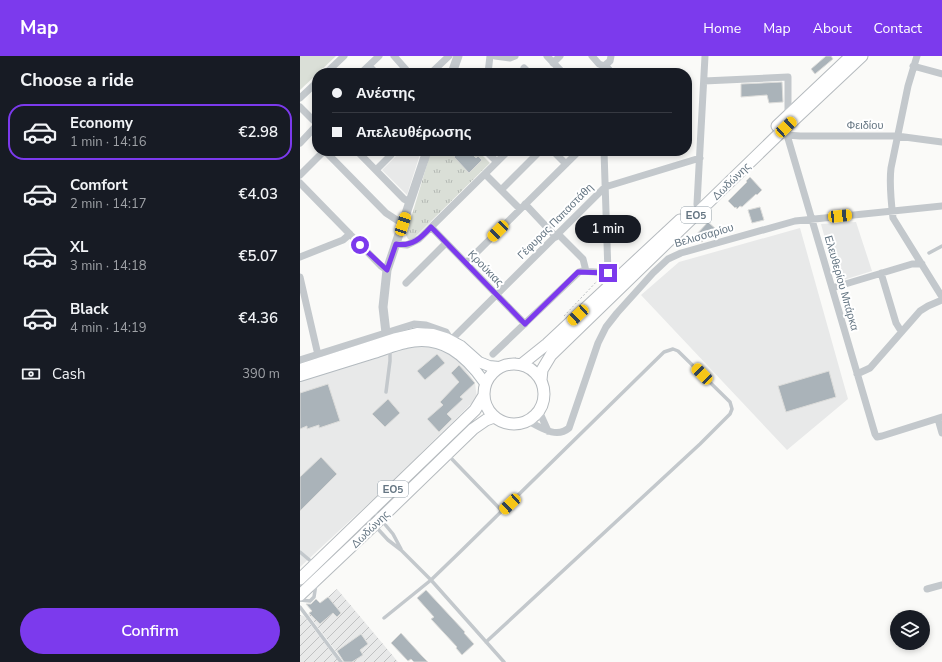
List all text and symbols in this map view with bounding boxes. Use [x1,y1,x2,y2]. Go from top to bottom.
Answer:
text: Map [20,15,58,41]
text: Home [703,19,741,38]
text: Map [763,19,791,38]
text: About [813,19,852,38]
text: Contact [874,19,922,38]
text: Choose a ride [20,68,134,92]
text: Ανέστης [356,83,415,103]
text: Economy [70,113,133,133]
icon: car [22,114,58,150]
car [773,114,799,140]
street label: Φειδίου [847,118,883,133]
text: €2.98 [238,122,278,142]
text: Απελευθέρωσης [356,122,471,142]
text: 1 min · 14:16 [70,133,146,151]
street label: Δωδώνης [709,159,754,204]
text: Comfort [70,175,127,195]
icon: car [22,176,58,212]
street label: Γέφυρας Παπαστάθη [514,180,597,263]
text: €4.03 [238,184,278,204]
text: 2 min · 14:17 [70,195,146,213]
road number: ΕΟ5 [681,207,711,223]
car [827,209,853,223]
car [394,211,412,237]
callout: 1 min [575,215,641,243]
car [485,218,511,244]
text: 1 min [591,220,625,238]
street label: Βελισσαρίου [673,220,736,251]
street label: Ελευθερίου Μπάρκα [821,234,862,333]
route start [351,236,369,254]
text: XL [70,237,89,257]
icon: car [22,238,58,274]
text: €5.07 [238,246,278,266]
street label: Κρούκιας [464,247,507,290]
text: 3 min · 14:18 [70,257,146,275]
route end [599,264,617,282]
text: Black [70,299,108,319]
icon: car [22,300,58,336]
car [565,302,591,328]
text: €4.36 [238,308,278,328]
text: 4 min · 14:19 [70,319,146,337]
car [689,361,715,387]
icon: cash [20,363,42,385]
text: Cash [52,364,86,384]
text: 390 m [242,365,280,383]
road number: ΕΟ5 [378,481,408,497]
car [497,491,523,517]
street label: Δωδώνης [348,507,393,552]
button: Confirm [20,608,280,654]
map controls [890,610,930,650]
button: layers [890,610,930,650]

